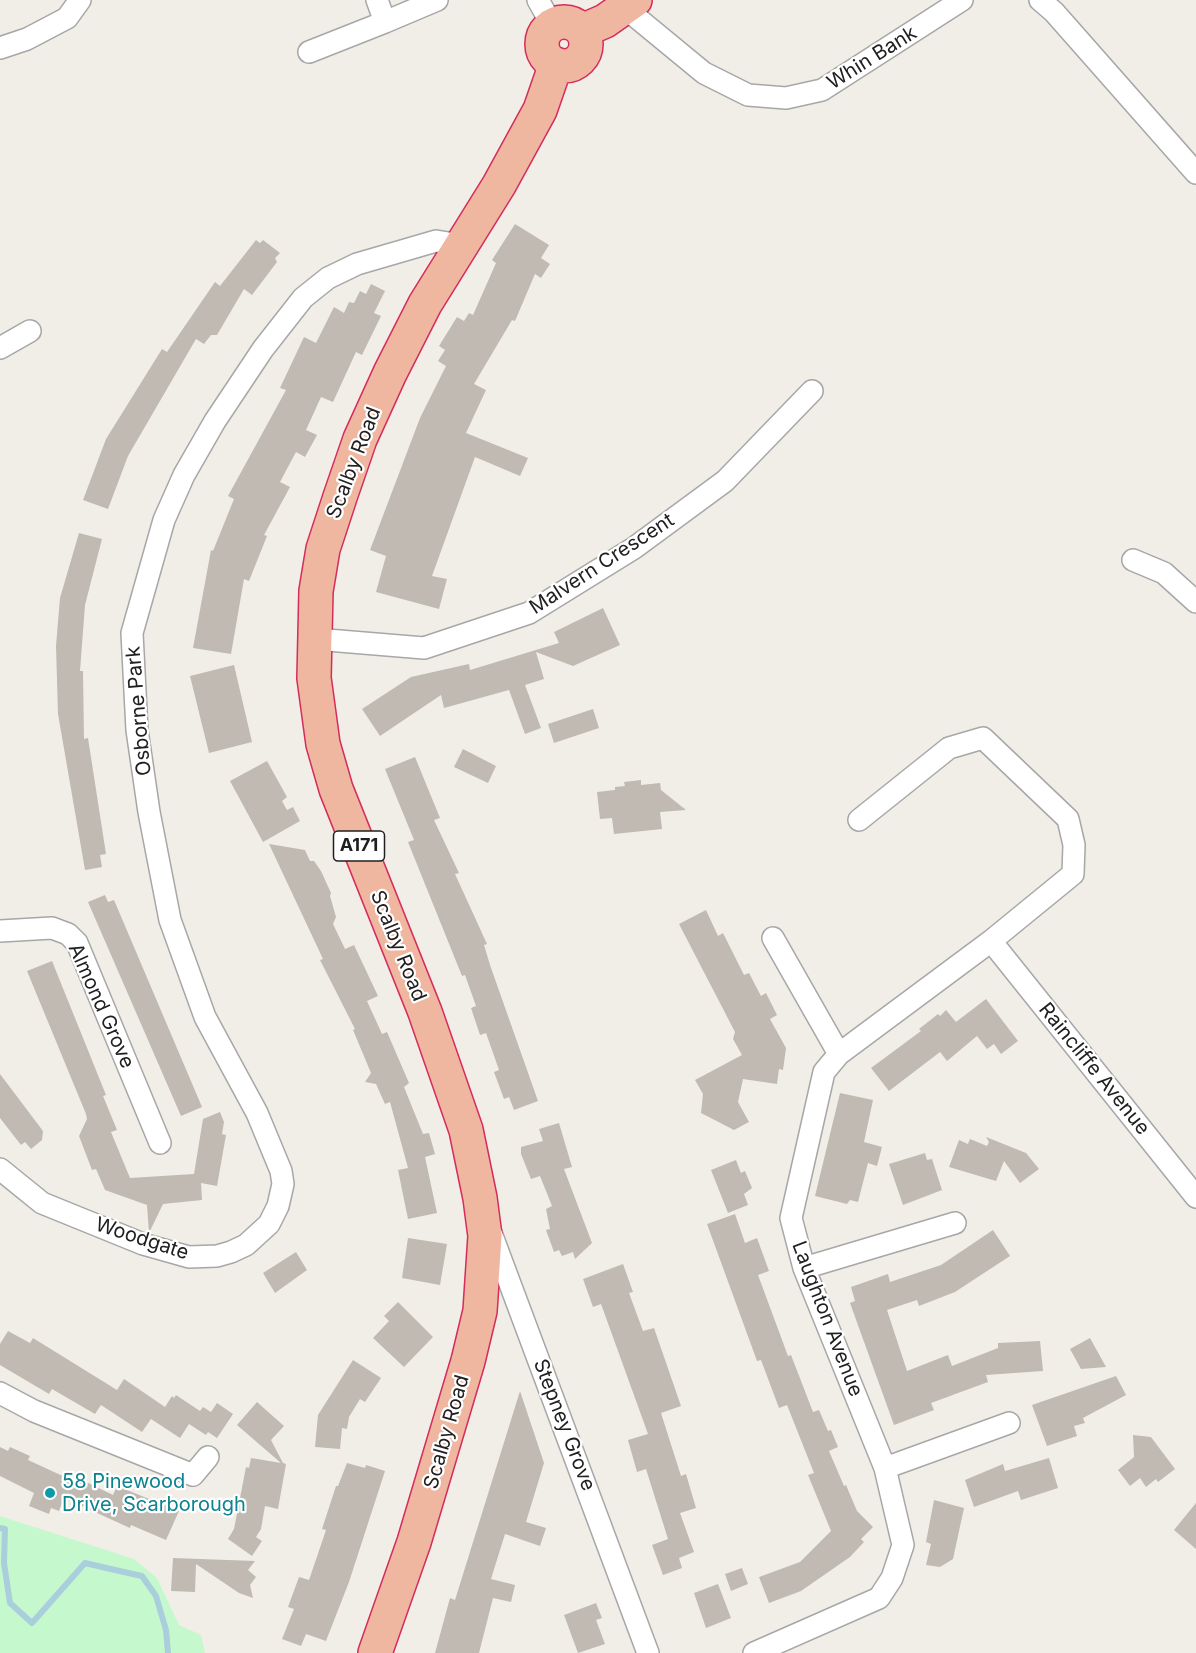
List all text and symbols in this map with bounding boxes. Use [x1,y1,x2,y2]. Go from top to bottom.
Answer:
street label: Whin Bank [823,21,921,95]
street label: Scalby Road [322,404,386,522]
street label: Malvern Crescent [525,508,679,620]
street label: Osborne Park [121,645,157,777]
road number: A171 [334,831,385,861]
street label: Scalby Road [365,887,431,1005]
street label: Almond Grove [63,940,139,1072]
street label: Raincliffe Avenue [1033,998,1155,1140]
street label: Woodgate [92,1213,192,1265]
street label: Laughton Avenue [786,1238,868,1400]
street label: Stepney Grove [528,1356,600,1494]
street label: Scalby Road [419,1372,475,1492]
place label: 58 Pinewood Drive, Scarborough [62,1470,246,1517]
marker: 58 Pinewood Drive, Scarborough [43,1486,57,1500]

